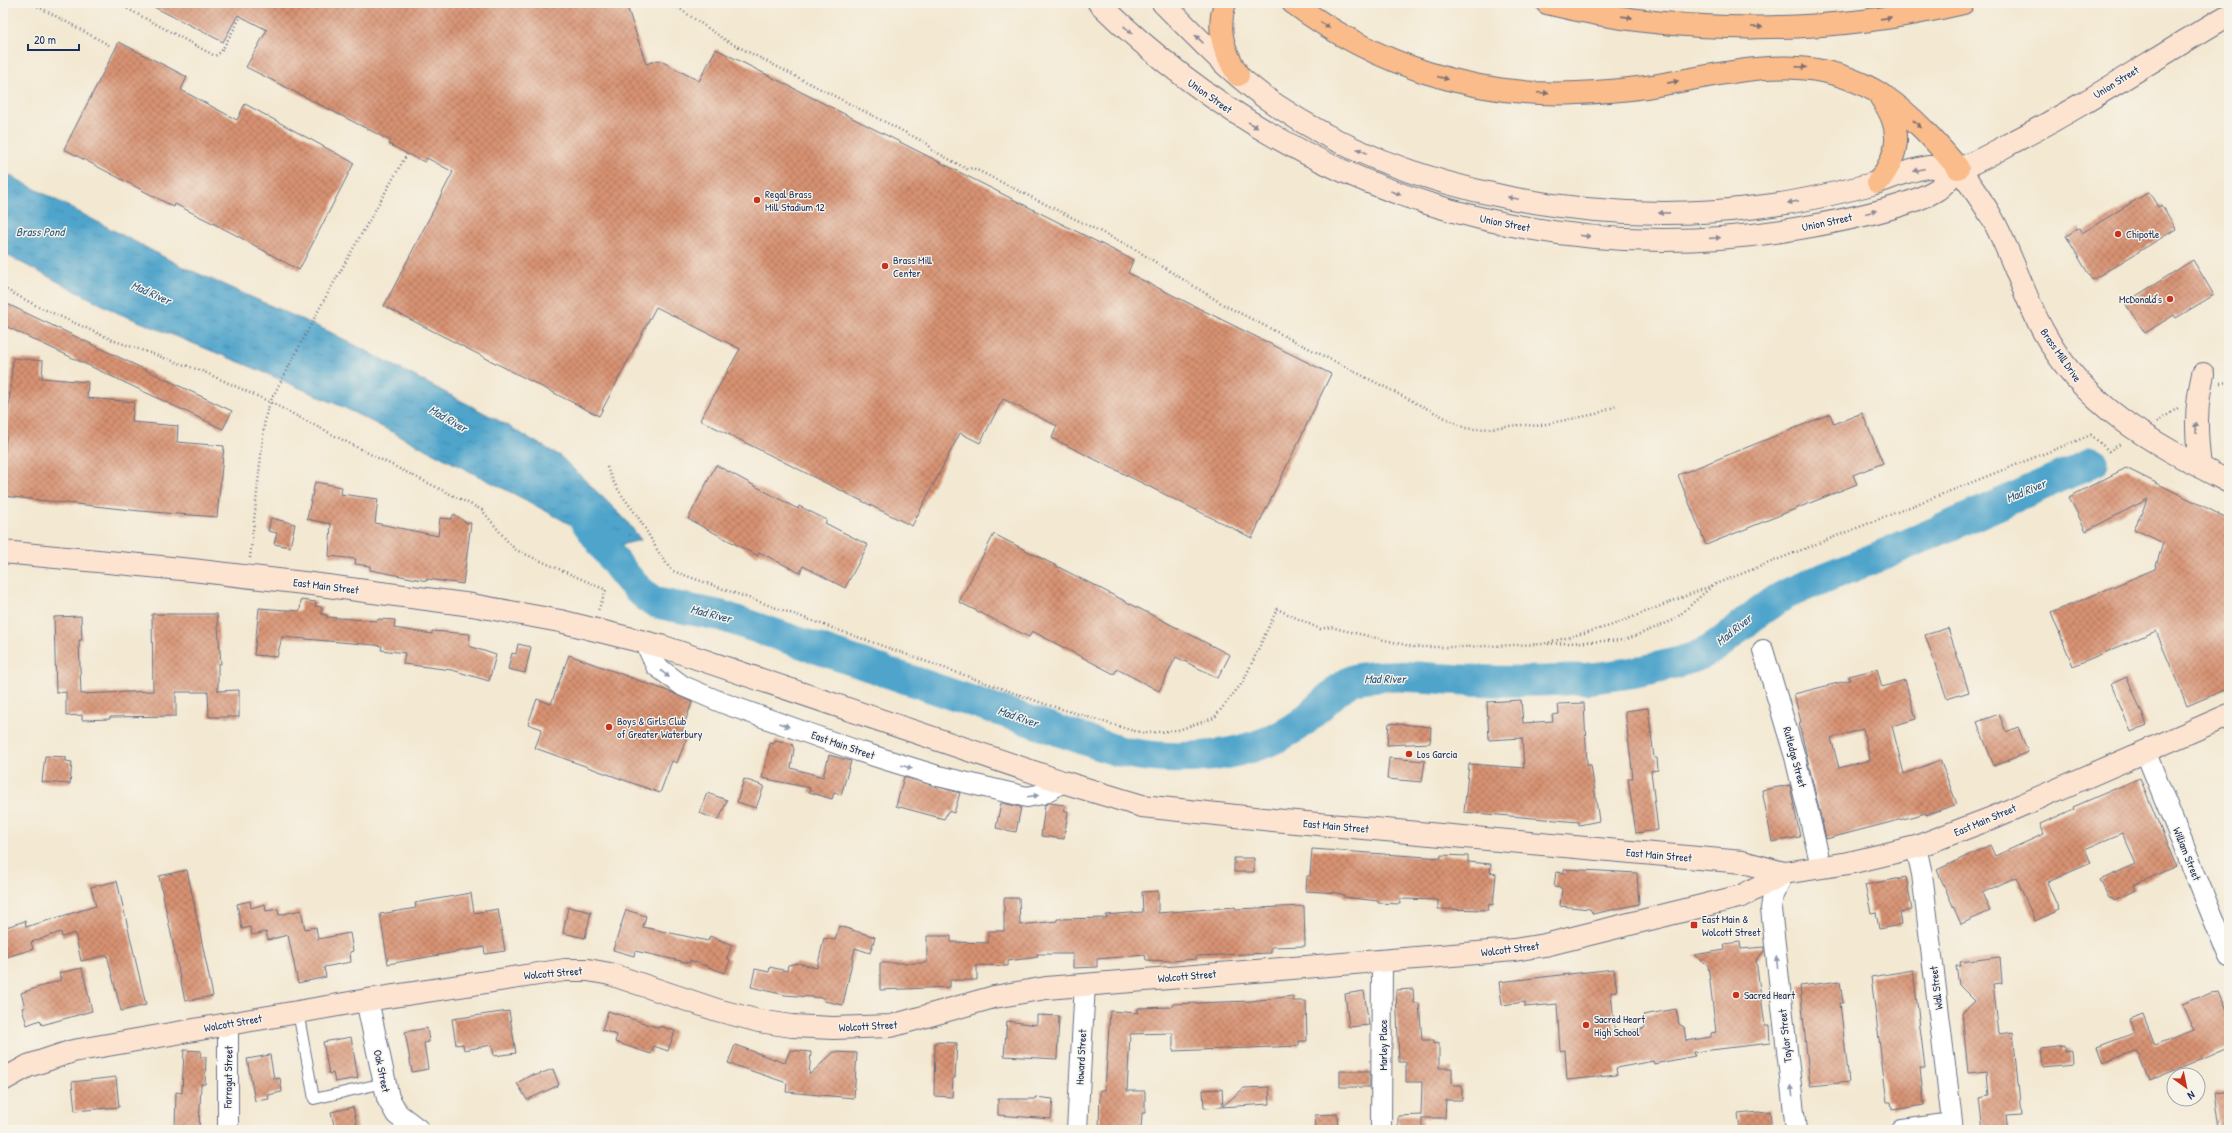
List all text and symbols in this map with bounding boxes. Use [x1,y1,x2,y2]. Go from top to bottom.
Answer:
one-way arrow [1621,14,1633,20]
one-way arrow [1880,15,1892,21]
one-way arrow [1320,21,1330,29]
one-way arrow [1751,24,1764,30]
one-way arrow [1123,25,1132,34]
scale bar [28,26,79,52]
text: 20 m [34,31,56,48]
one-way arrow [1194,34,1204,43]
street label: Union Street [2091,62,2142,101]
one-way arrow [1795,63,1807,70]
one-way arrow [1437,75,1449,81]
street label: Union Street [1185,76,1235,116]
one-way arrow [1666,79,1679,85]
one-way arrow [1537,89,1549,96]
one-way arrow [1912,119,1922,128]
one-way arrow [1248,121,1258,129]
one-way arrow [1357,148,1368,154]
one-way arrow [1913,167,1925,173]
place label: Regal Brass Mill Stadium 12 [765,187,825,214]
one-way arrow [1390,190,1402,196]
marker: Regal Brass Mill Stadium 12 [752,195,762,205]
one-way arrow [1507,195,1519,201]
one-way arrow [1787,199,1799,205]
one-way arrow [1865,209,1877,215]
one-way arrow [1657,210,1670,216]
street label: Union Street [1801,210,1854,234]
street label: Union Street [1479,211,1532,235]
water label: Brass Pond [16,223,66,240]
place label: Chipotle [2126,227,2160,241]
marker: Chipotle [2113,229,2123,239]
one-way arrow [1579,233,1591,239]
one-way arrow [1709,235,1721,242]
place label: Brass Mill Center [893,253,932,280]
marker: Brass Mill Center [880,261,890,271]
water label: Mad River [129,276,175,309]
place label: McDonald's [2119,292,2162,306]
marker: McDonald's [2165,294,2175,304]
street label: Brass Mill Drive [2037,326,2085,385]
water label: Mad River [426,401,472,437]
one-way arrow [2193,421,2199,434]
water label: Mad River [2003,474,2050,506]
street label: East Main Street [292,575,360,597]
water label: Mad River [689,600,735,627]
water label: Mad River [1712,609,1756,649]
one-way arrow [660,670,670,679]
water label: Mad River [1364,670,1407,687]
water label: Mad River [996,702,1042,732]
place label: Boys & Girls Club of Greater Waterbury [617,714,703,741]
marker: Boys & Girls Club of Greater Waterbury [604,722,614,732]
one-way arrow [779,722,791,728]
street label: Rutledge Street [1780,725,1810,789]
street label: East Main Street [809,728,877,762]
place label: Los Garcia [1417,747,1458,761]
marker: Los Garcia [1404,749,1414,759]
one-way arrow [902,764,914,770]
one-way arrow [1027,793,1039,799]
street label: East Main Street [1952,801,2018,839]
street label: East Main Street [1302,816,1370,836]
street label: William Street [2170,825,2204,883]
street label: East Main Street [1625,845,1693,865]
place label: East Main & Wolcott Street [1702,912,1761,939]
marker: East Main & Wolcott Street [1689,920,1699,930]
street label: Wolcott Street [1480,938,1540,960]
one-way arrow [1774,956,1780,968]
street label: Wolcott Street [523,963,583,983]
street label: Wall Street [1926,965,1946,1011]
street label: Wolcott Street [1157,966,1217,986]
place label: Sacred Heart [1744,988,1795,1002]
marker: Sacred Heart [1731,990,1741,1000]
street label: Taylor Street [1775,1008,1795,1064]
street label: Wolcott Street [203,1011,263,1035]
place label: Sacred Heart High School [1594,1012,1645,1039]
street label: Wolcott Street [838,1017,898,1035]
street label: Marley Place [1376,1019,1390,1070]
marker: Sacred Heart High School [1581,1020,1591,1030]
street label: Howard Street [1073,1029,1089,1085]
street label: Farragut Street [220,1045,236,1109]
street label: Oak Street [371,1048,393,1094]
north arrow [2166,1067,2206,1107]
one-way arrow [1789,1085,1795,1097]
text: N [2185,1088,2198,1103]

